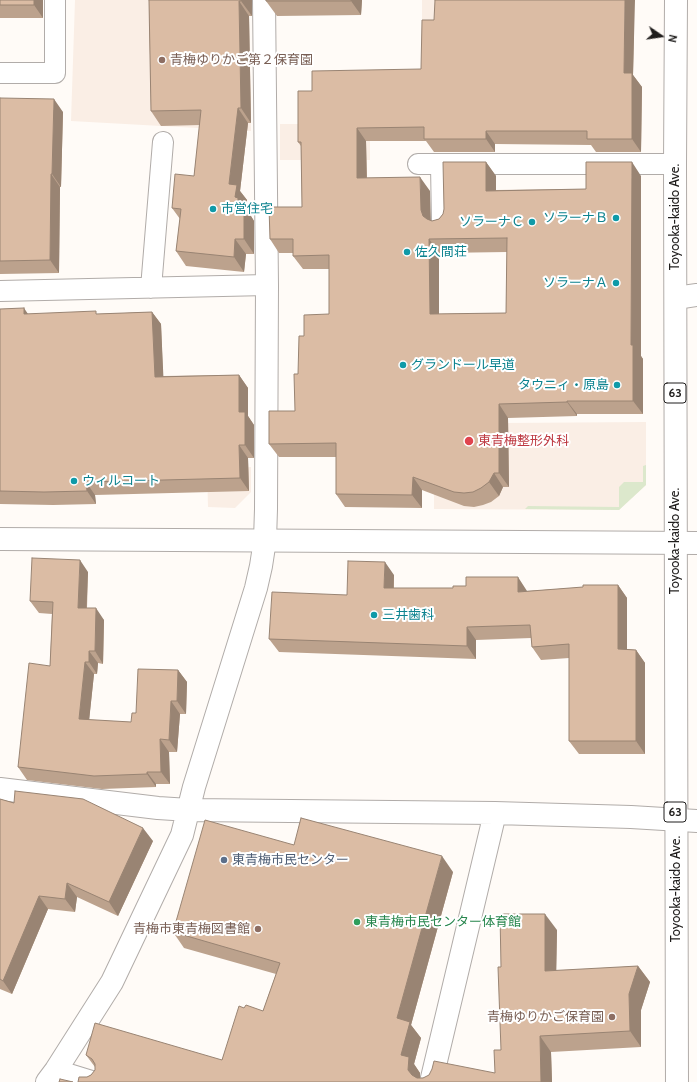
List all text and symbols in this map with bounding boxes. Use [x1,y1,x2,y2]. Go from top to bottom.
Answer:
north arrow [641,16,681,56]
text: N [665,33,680,44]
place label: 青梅ゆりかご第２保育園 [170,52,313,68]
marker: 青梅ゆりかご第２保育園 [157,55,167,65]
street label: Toyooka-kaido Ave. [667,164,683,270]
place label: 市営住宅 [221,201,273,217]
marker: 市営住宅 [208,204,218,214]
place label: ソラーナＢ [543,210,608,226]
marker: ソラーナＢ [611,213,621,223]
place label: ソラーナＣ [459,214,524,230]
marker: ソラーナＣ [527,217,537,227]
place label: 佐久間荘 [415,244,467,260]
marker: 佐久間荘 [402,247,412,257]
place label: ソラーナＡ [543,275,608,291]
marker: ソラーナＡ [611,278,621,288]
place label: グランドール早道 [411,357,515,373]
marker: グランドール早道 [398,360,408,370]
place label: タウニィ・原島 [518,377,609,393]
marker: タウニィ・原島 [612,380,622,390]
road number: 63 [664,383,686,403]
place label: 東青梅整形外科 [478,433,569,449]
marker: 東青梅整形外科 [463,435,475,447]
place label: ウィルコート [82,473,160,489]
marker: ウィルコート [69,476,79,486]
street label: Toyooka-kaido Ave. [667,488,683,594]
place label: 三井歯科 [382,607,434,623]
marker: 三井歯科 [369,610,379,620]
road number: 63 [664,802,686,822]
street label: Toyooka-kaido Ave. [668,836,684,942]
place label: 東青梅市民センター [232,852,349,868]
marker: 東青梅市民センター [219,855,229,865]
place label: 東青梅市民センター体育館 [365,914,521,930]
marker: 東青梅市民センター体育館 [352,917,362,927]
place label: 青梅市東青梅図書館 [133,921,250,937]
marker: 青梅市東青梅図書館 [253,924,263,934]
place label: 青梅ゆりかご保育園 [487,1009,604,1025]
marker: 青梅ゆりかご保育園 [607,1012,617,1022]

